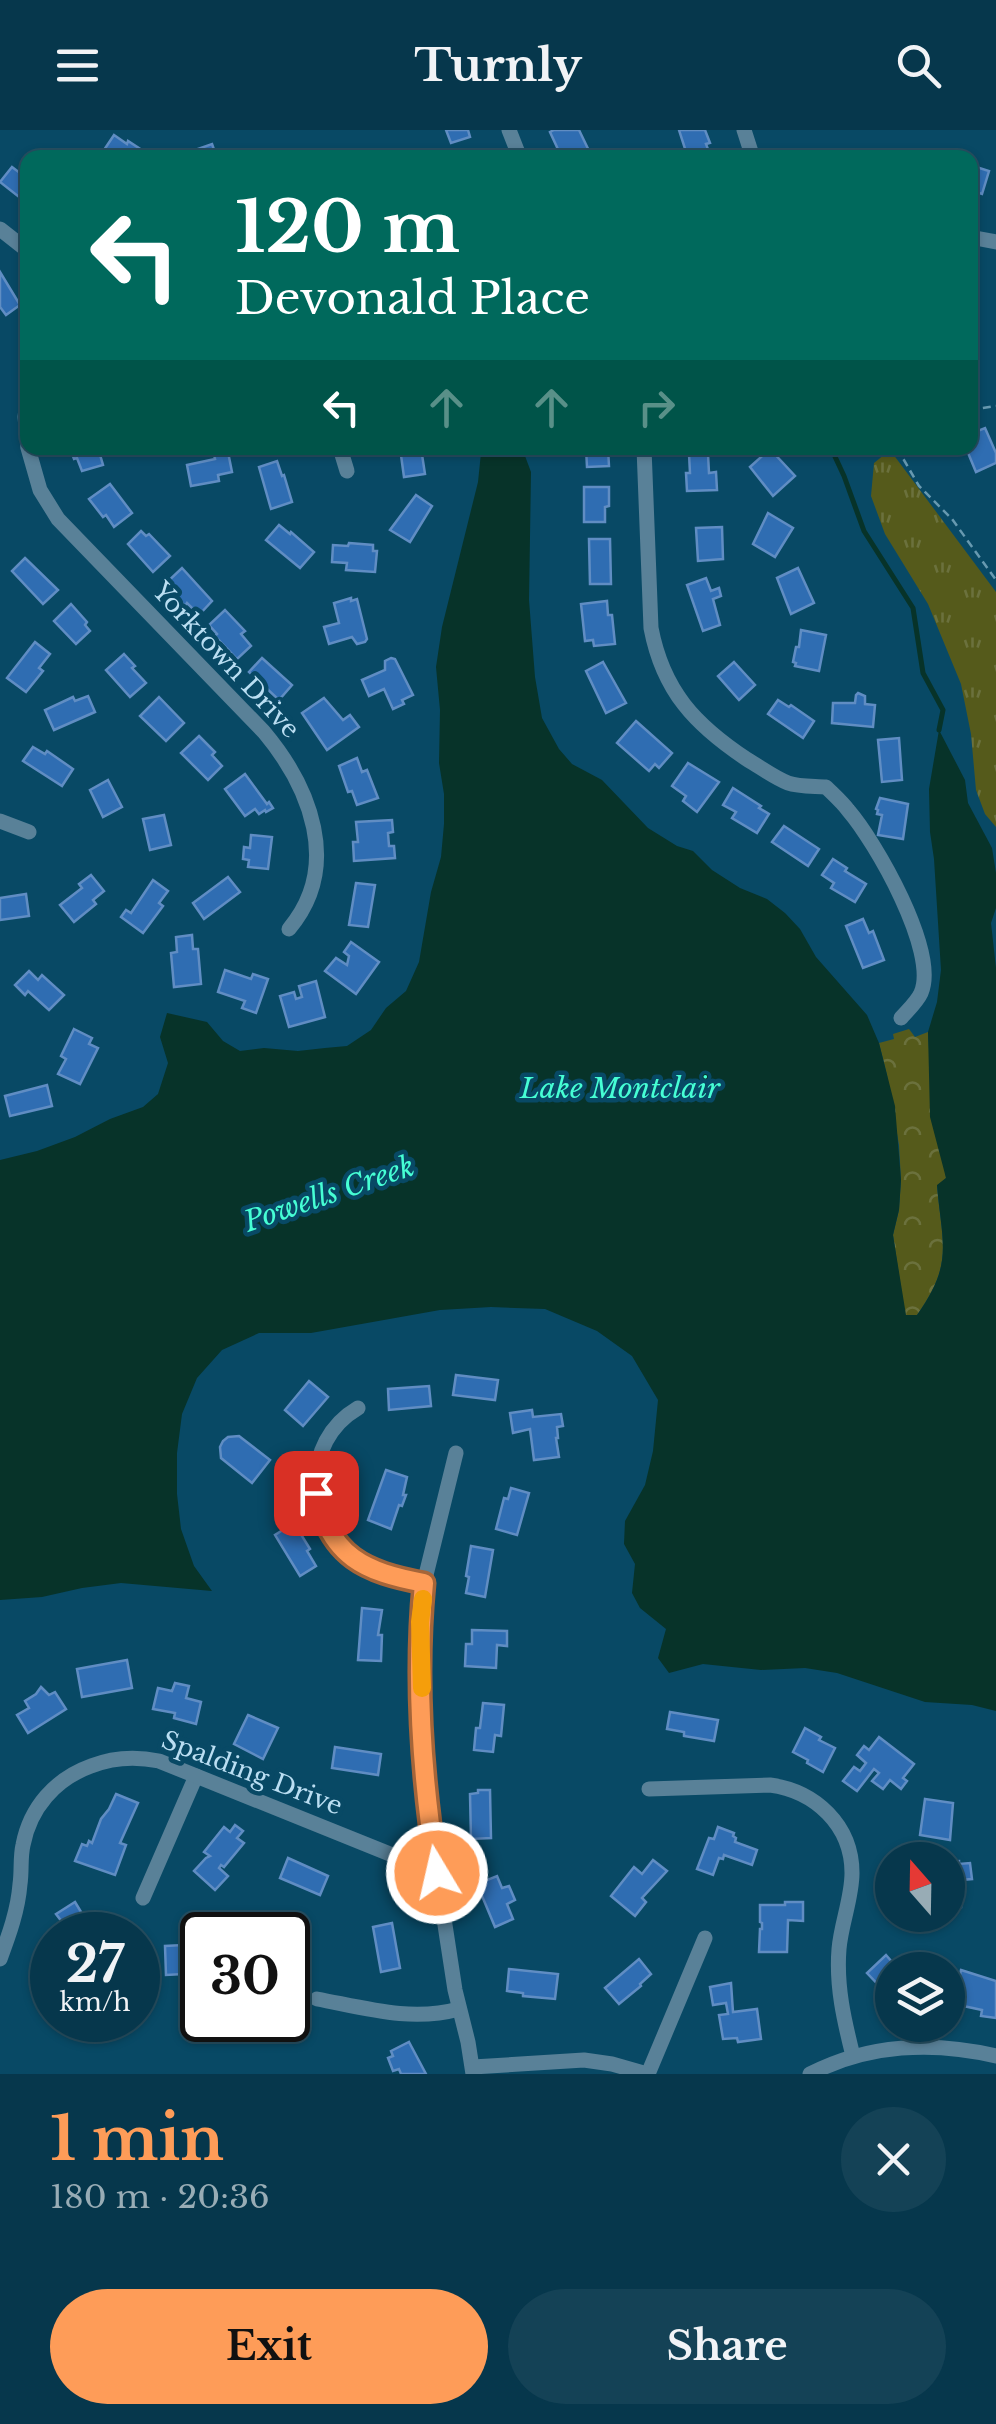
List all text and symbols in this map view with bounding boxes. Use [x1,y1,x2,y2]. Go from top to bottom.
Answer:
text: Turnly [414,37,582,93]
icon: menu [50,38,105,93]
icon: search [891,38,946,93]
text: 120 m [235,184,460,271]
icon: left [70,190,200,320]
text: Devonald Place [235,270,590,326]
icon: left [314,380,369,435]
icon: ahead [419,380,474,435]
icon: ahead [524,380,579,435]
icon: right [629,380,684,435]
street label: Yorktown Drive [145,575,306,744]
water label: Lake Montclair [519,1071,721,1106]
water label: Powells Creek [238,1148,419,1240]
pin [274,1451,359,1536]
icon: arrive [289,1466,344,1521]
street label: Spalding Drive [157,1724,347,1822]
position arrow [385,1821,489,1925]
north arrow [875,1842,965,1932]
map controls [875,1842,965,2042]
speed limit sign: 30 [180,1912,310,2042]
text: 27 [66,1933,124,1996]
button: layers [875,1952,965,2042]
text: km/h [60,1987,130,2018]
text: 1 min [50,2102,224,2176]
button: close [841,2107,946,2212]
text: 180 m · 20:36 [50,2177,270,2217]
button: Exit [50,2289,488,2404]
button: Share [508,2289,946,2404]

